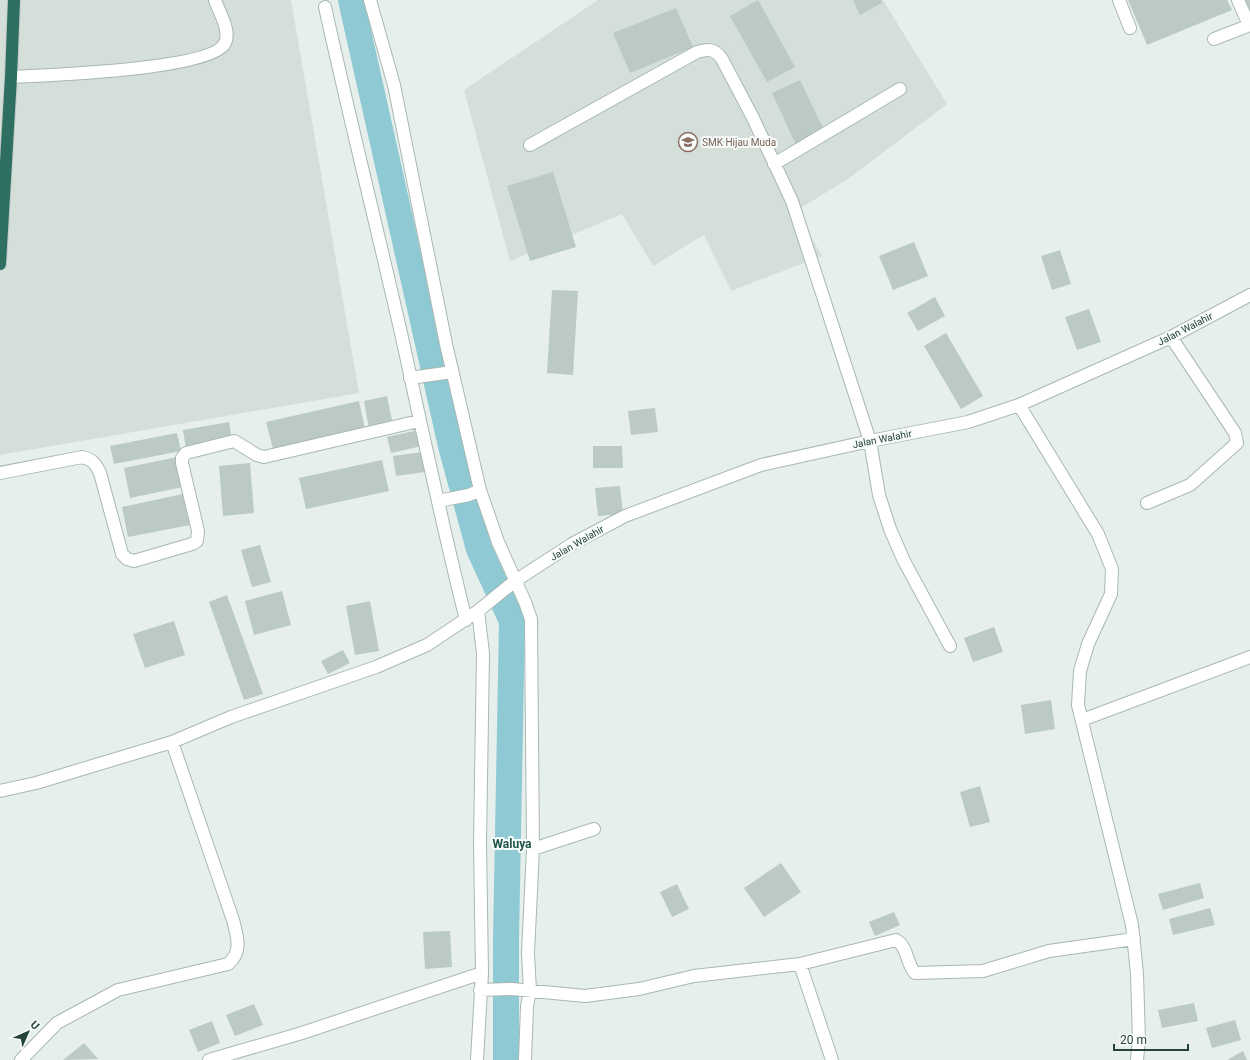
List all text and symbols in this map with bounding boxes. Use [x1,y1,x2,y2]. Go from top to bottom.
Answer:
school or university icon: SMK Hijau Muda [677,131,699,153]
place label: SMK Hijau Muda [702,137,776,148]
street label: Jalan Walahir [1156,310,1215,348]
street label: Jalan Walahir [851,428,913,450]
street label: Jalan Walahir [548,523,606,563]
district label: Waluya [493,837,532,851]
north arrow [8,1012,48,1052]
text: U [28,1018,42,1032]
scale bar [1114,1026,1188,1052]
text: 20 m [1120,1033,1147,1047]

